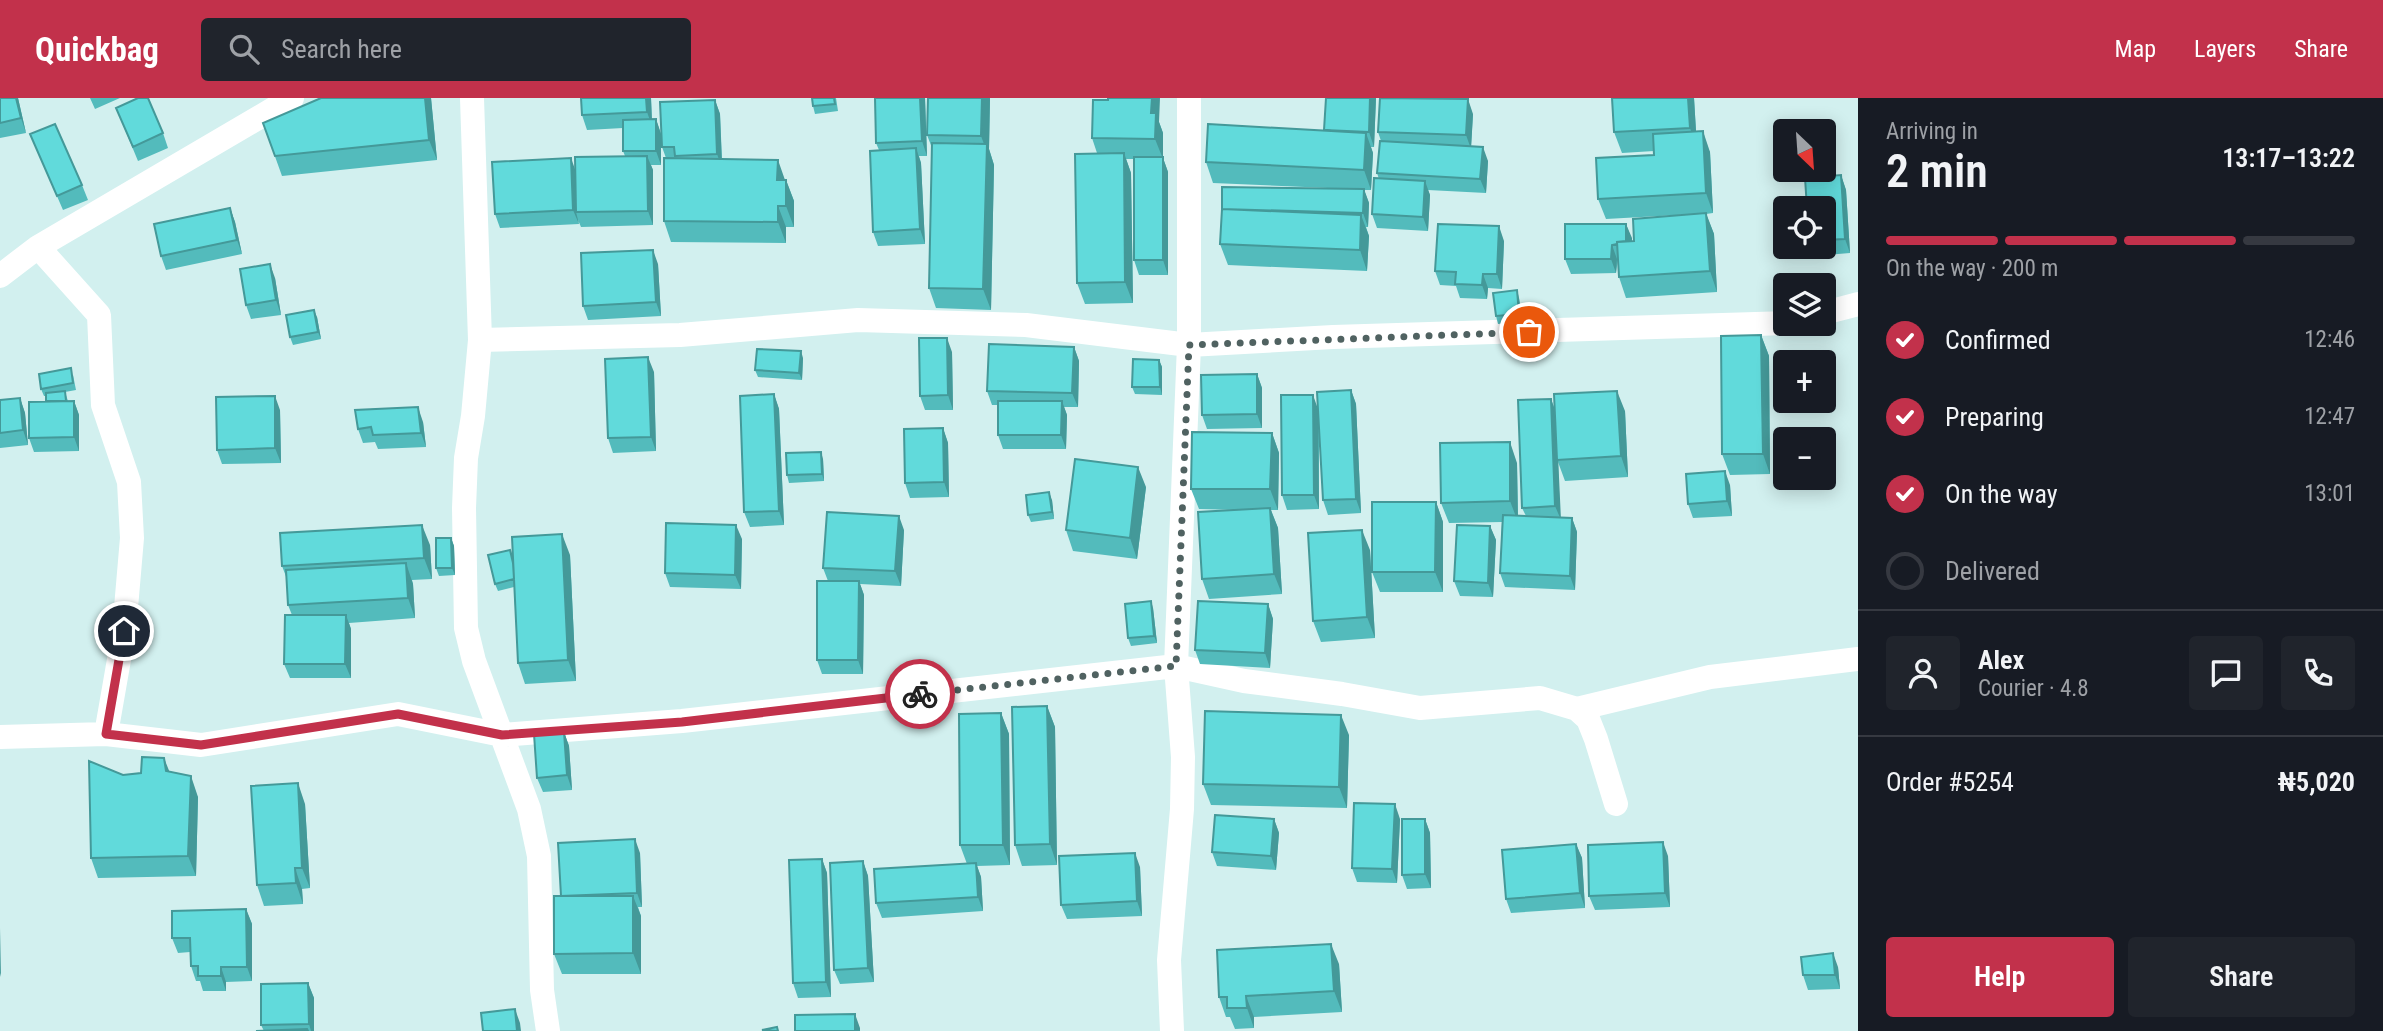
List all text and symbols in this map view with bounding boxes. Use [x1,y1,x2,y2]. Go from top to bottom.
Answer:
search box [201,18,691,81]
text: Quickbag [35,30,159,69]
icon: search [225,30,263,68]
text: Search here [281,34,402,64]
text: Map [2115,35,2156,63]
text: Layers [2194,35,2256,63]
text: Share [2294,35,2348,63]
text: Arriving in [1886,118,1978,145]
north arrow [1773,119,1836,182]
map controls [1773,119,1836,490]
text: 13:17–13:22 [2222,143,2355,173]
text: 2 min [1886,144,1988,198]
button: locate [1773,196,1836,259]
text: On the way · 200 m [1886,255,2058,282]
button: layers [1773,273,1836,336]
pin [1499,302,1559,362]
icon: bag [1510,313,1548,351]
icon: check [1886,321,1924,359]
text: Confirmed [1945,325,2051,355]
text: 12:46 [2304,326,2355,353]
button: + [1773,350,1836,413]
icon: check [1886,398,1924,436]
text: Preparing [1945,402,2044,432]
text: 12:47 [2304,403,2355,430]
button: − [1773,427,1836,490]
icon: check [1886,475,1924,513]
text: On the way [1945,479,2058,509]
text: 13:01 [2304,480,2355,507]
text: Delivered [1945,556,2040,586]
pin [94,601,154,661]
icon: home [105,612,143,650]
button: person [1886,636,1960,710]
button: chat [2189,636,2263,710]
button: phone [2281,636,2355,710]
text: Alex [1978,645,2024,675]
courier [885,659,955,729]
icon: bike [901,675,939,713]
text: Courier · 4.8 [1978,675,2089,702]
text: Order #5254 [1886,767,2014,797]
text: ₦5,020 [2278,767,2355,797]
button: Help [1886,937,2114,1017]
button: Share [2128,937,2355,1017]

